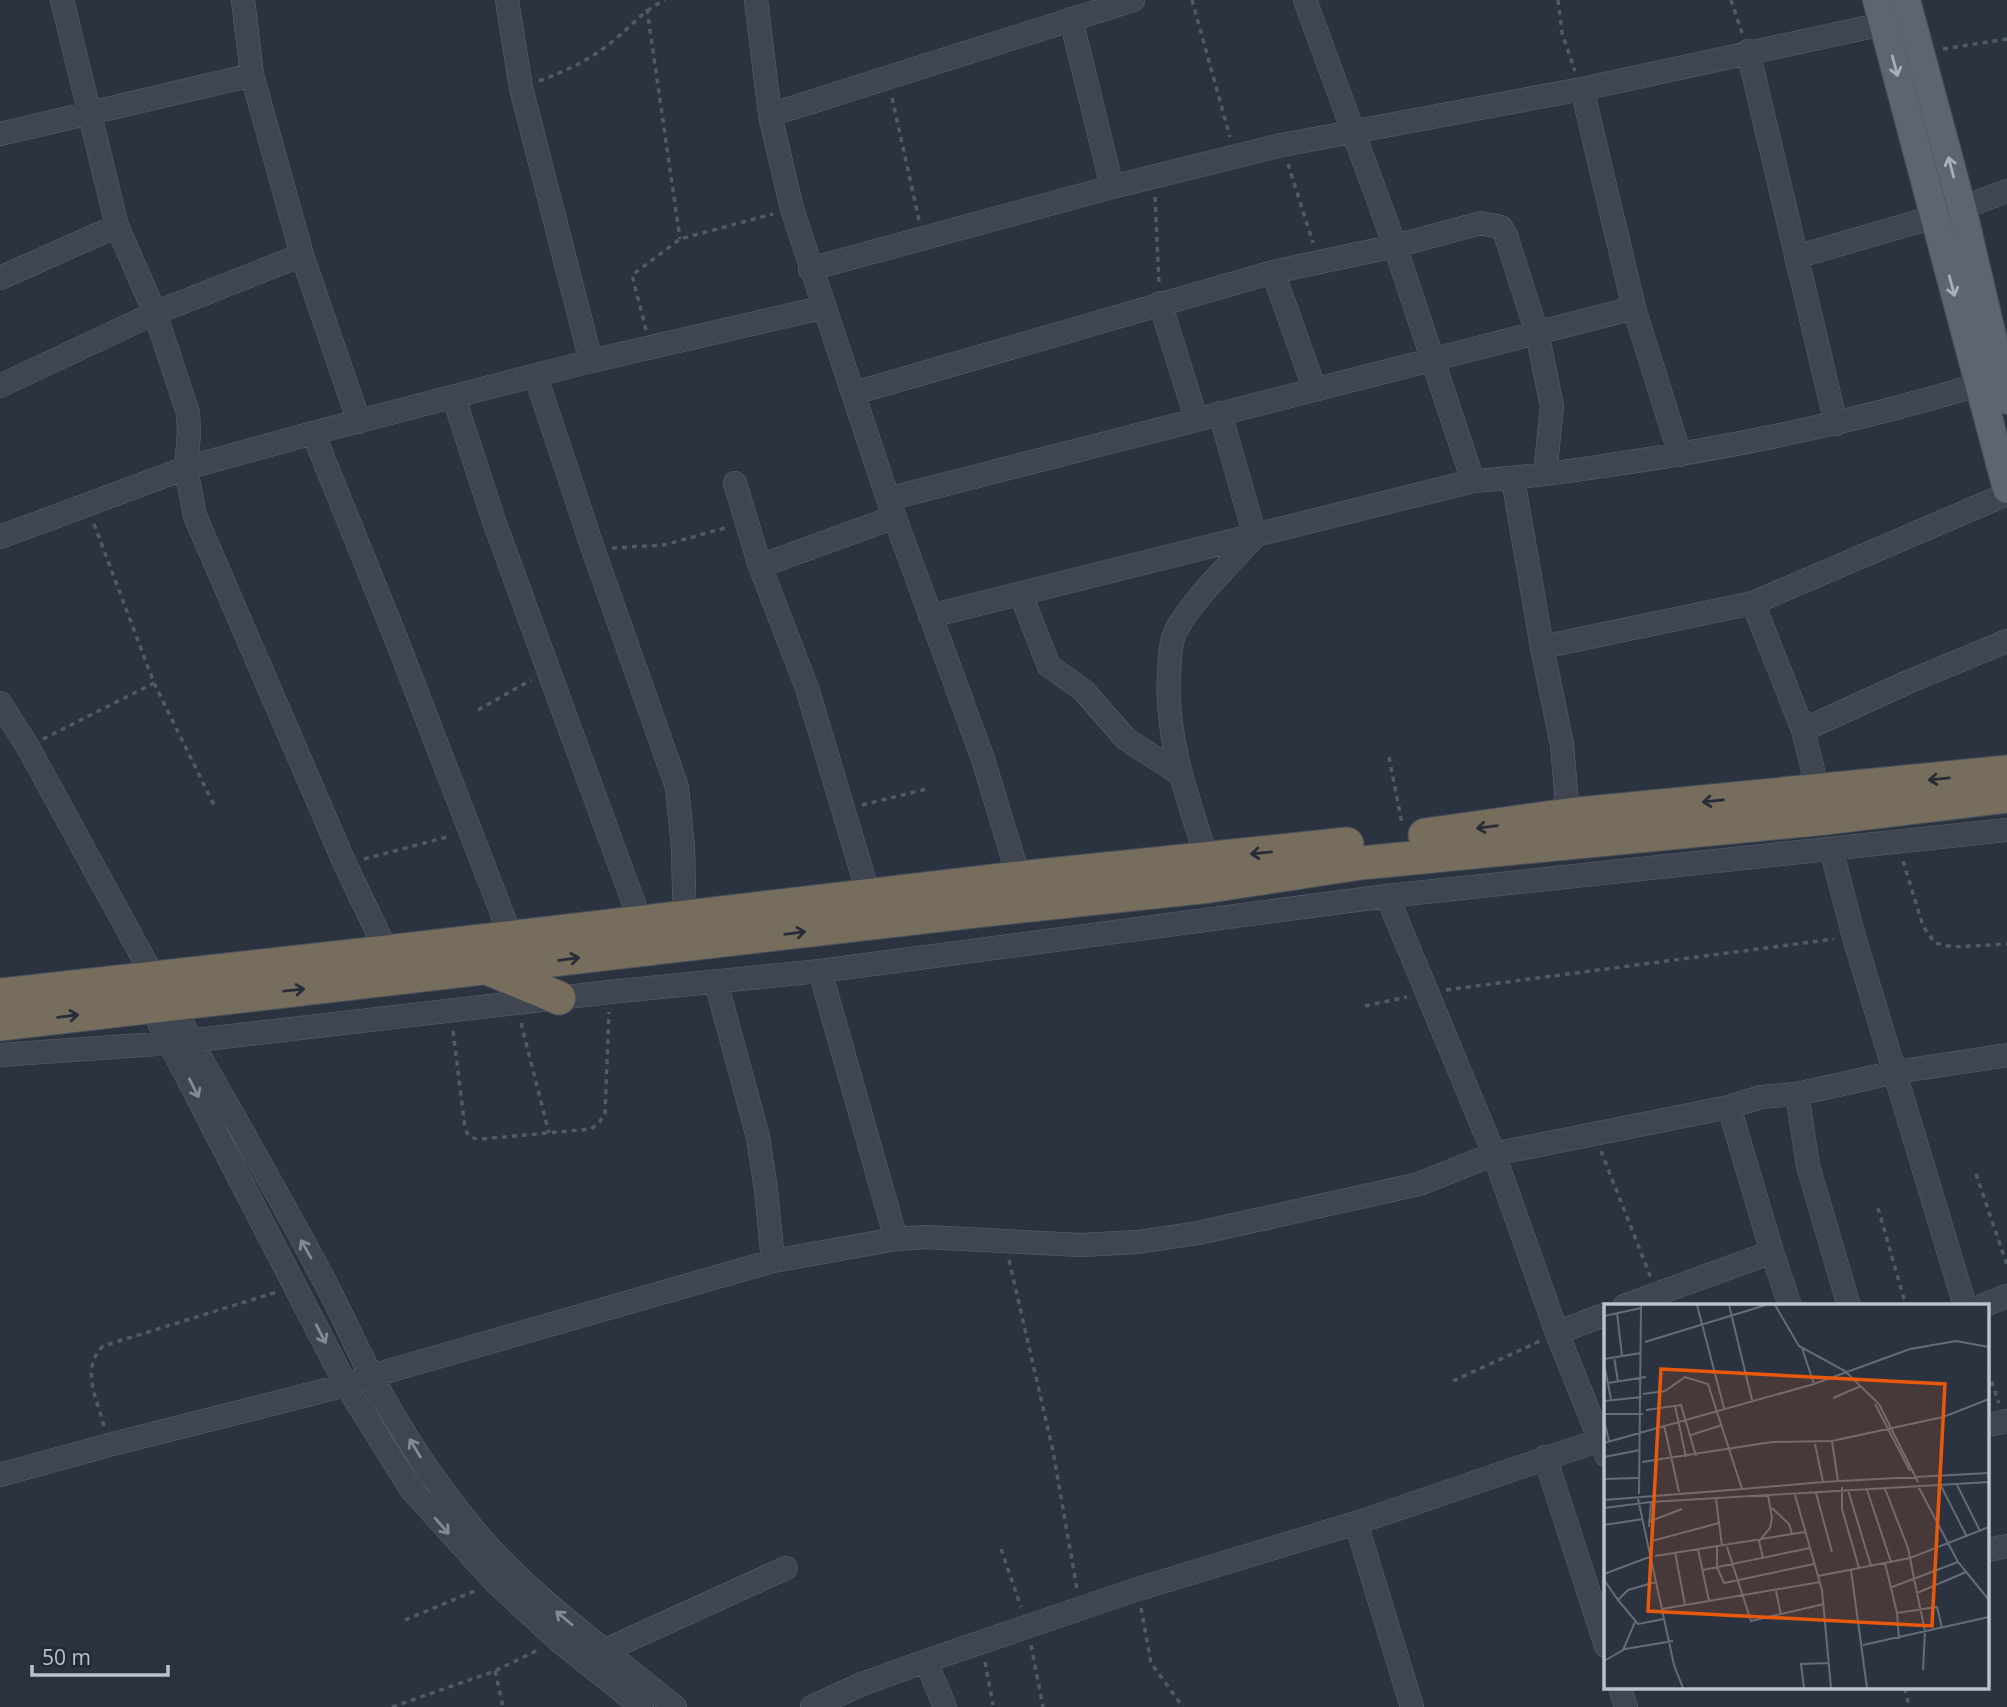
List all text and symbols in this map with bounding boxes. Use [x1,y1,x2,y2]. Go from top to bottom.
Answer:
one-way arrow [1889,55,1902,77]
one-way arrow [1943,156,1956,178]
one-way arrow [1946,274,1959,297]
one-way arrow [1928,772,1951,785]
one-way arrow [1702,795,1725,808]
one-way arrow [1476,820,1499,833]
one-way arrow [1250,847,1273,860]
one-way arrow [783,926,805,939]
one-way arrow [557,953,579,966]
one-way arrow [282,984,305,997]
one-way arrow [56,1009,79,1022]
one-way arrow [188,1077,202,1098]
one-way arrow [299,1239,313,1259]
inset map [1604,1304,1990,1690]
one-way arrow [314,1323,328,1344]
one-way arrow [408,1439,422,1459]
one-way arrow [434,1516,450,1534]
one-way arrow [556,1611,574,1626]
scale bar [32,1634,168,1678]
text: 50 m [42,1643,91,1671]

